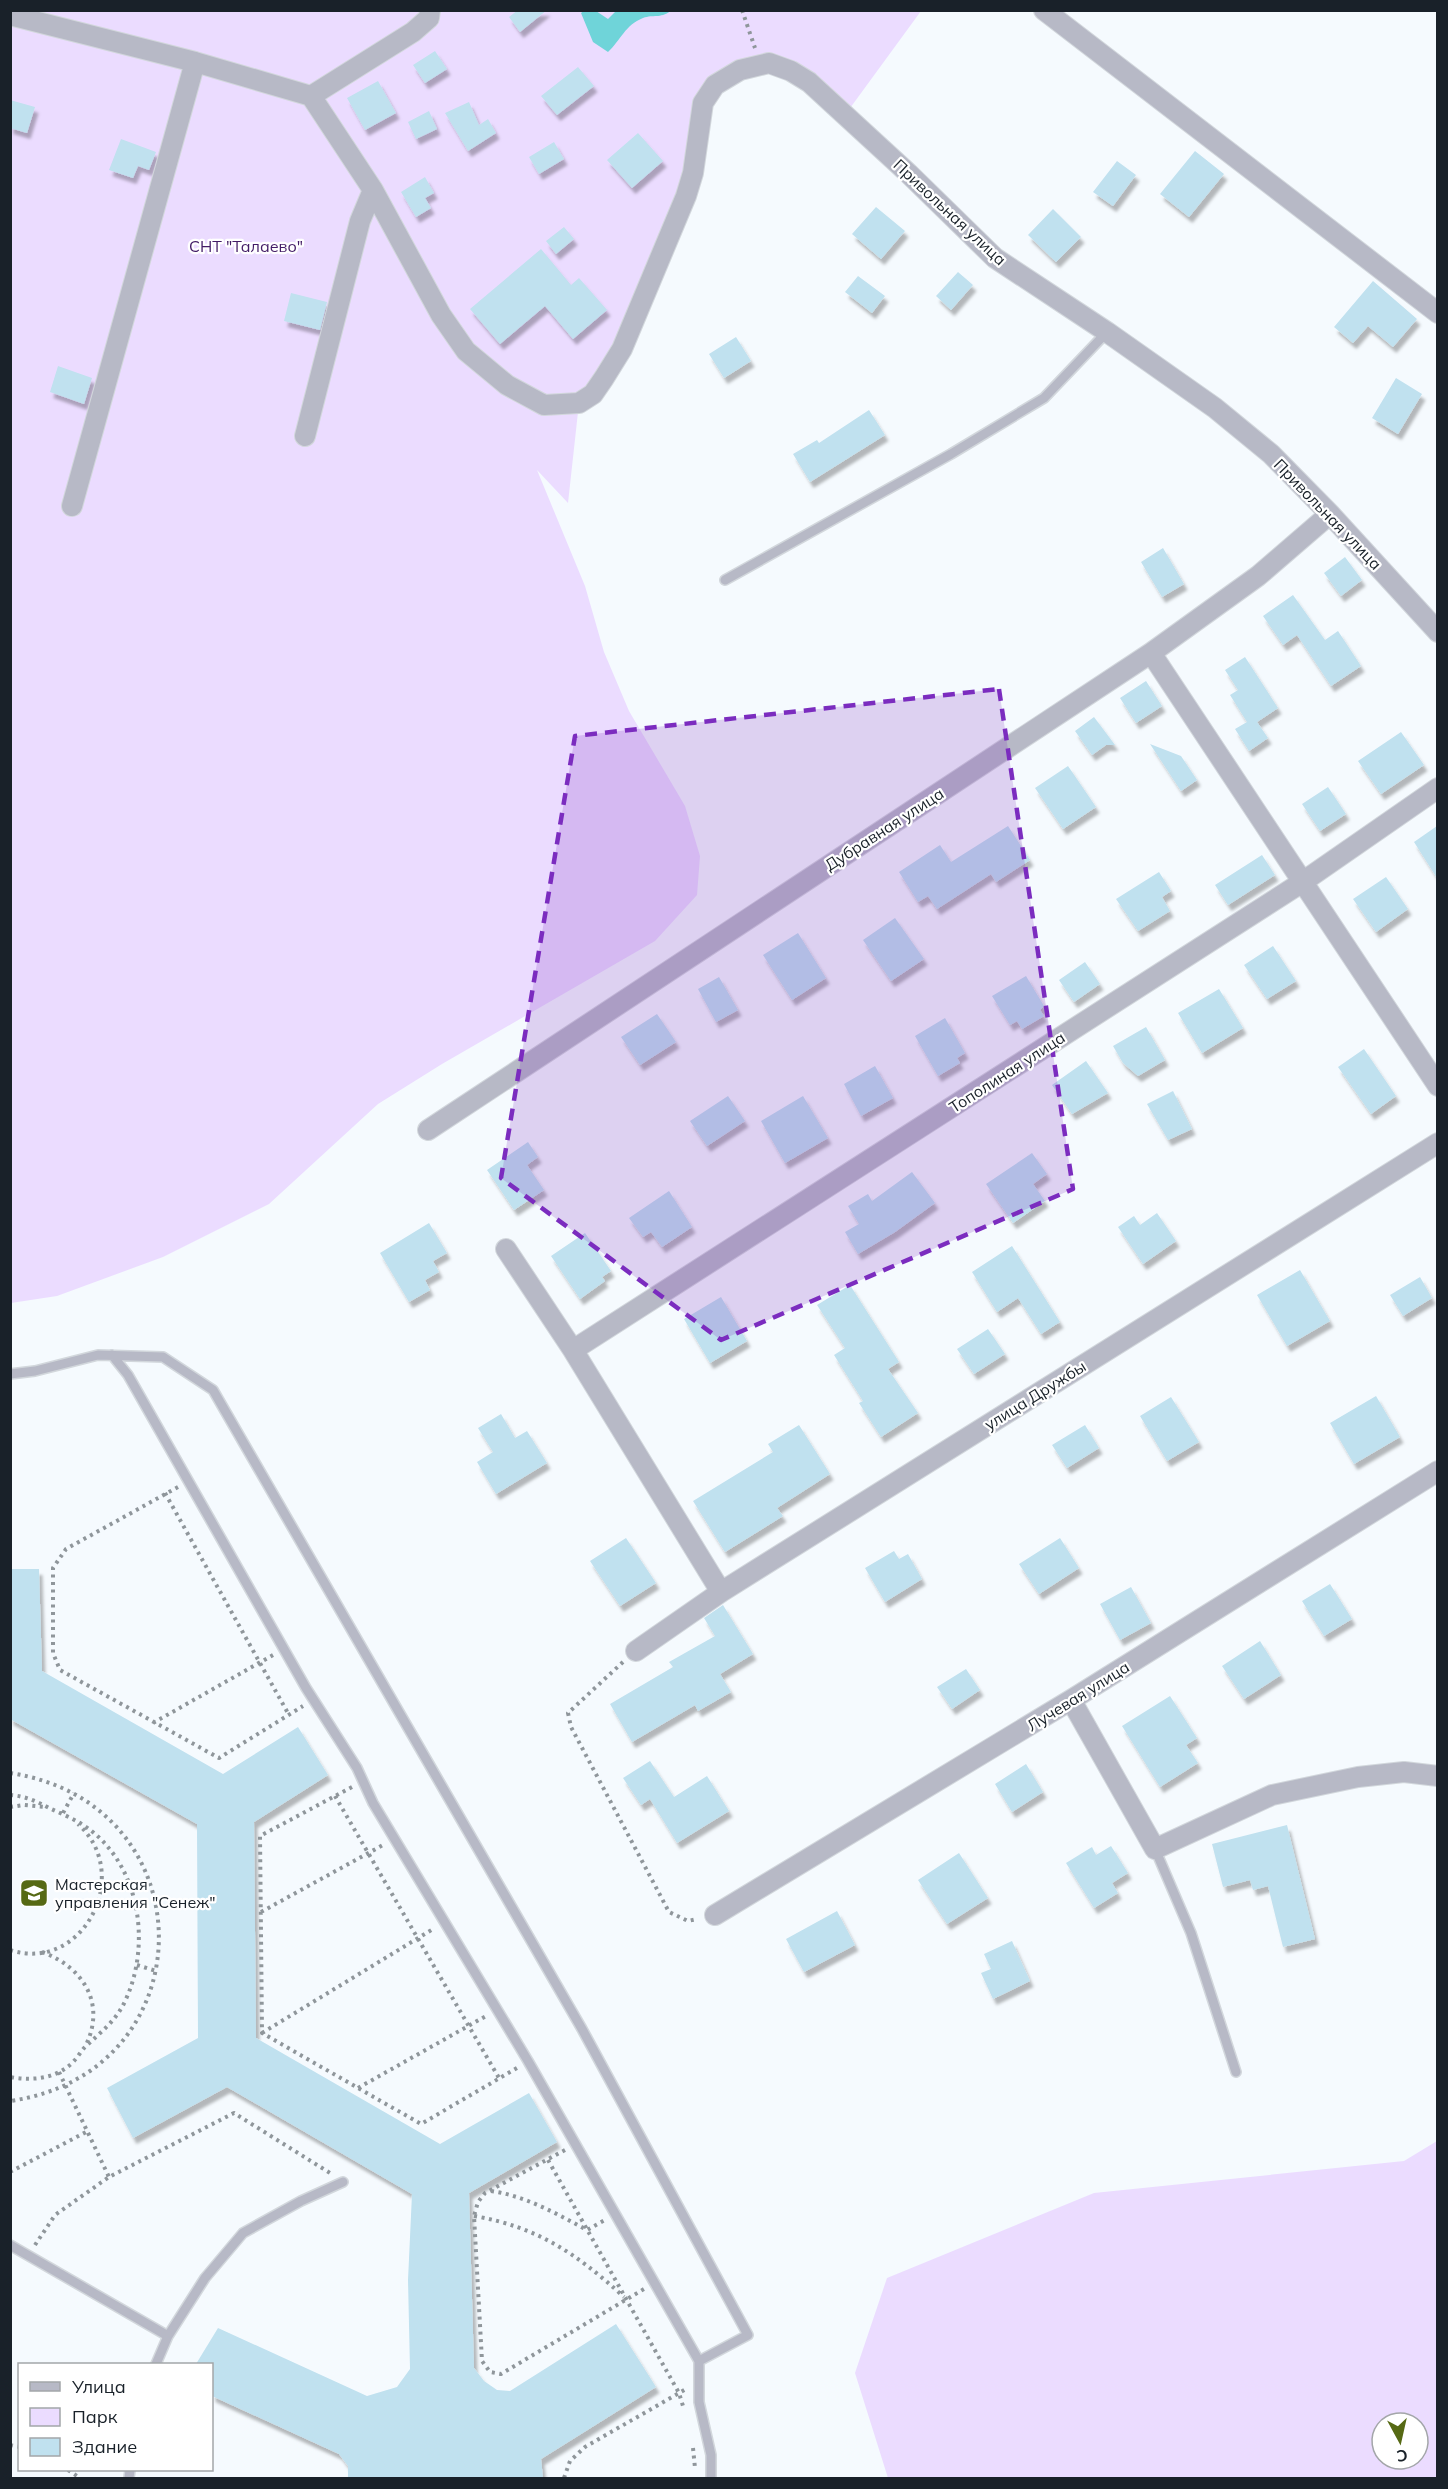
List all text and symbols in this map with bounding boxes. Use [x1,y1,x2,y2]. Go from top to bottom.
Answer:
street label: Привольная улица [890,155,1010,269]
park label: СНТ "Талаево" [189,236,303,256]
street label: Привольная улица [1270,454,1386,574]
street label: Дубравная улица [821,783,947,875]
street label: Тополиная улица [945,1027,1069,1117]
street label: улица Дружбы [980,1356,1090,1434]
street label: Лучевая улица [1023,1657,1133,1735]
place label: Мастерская управления "Сенеж" [55,1874,215,1912]
school or university icon: Мастерская управления "Сенеж" [18,1877,50,1909]
legend [18,2363,213,2471]
text: Улица [71,2375,126,2398]
text: Парк [72,2405,118,2428]
north arrow [1370,2411,1430,2471]
text: Здание [72,2435,137,2458]
text: С [1395,2445,1409,2467]

